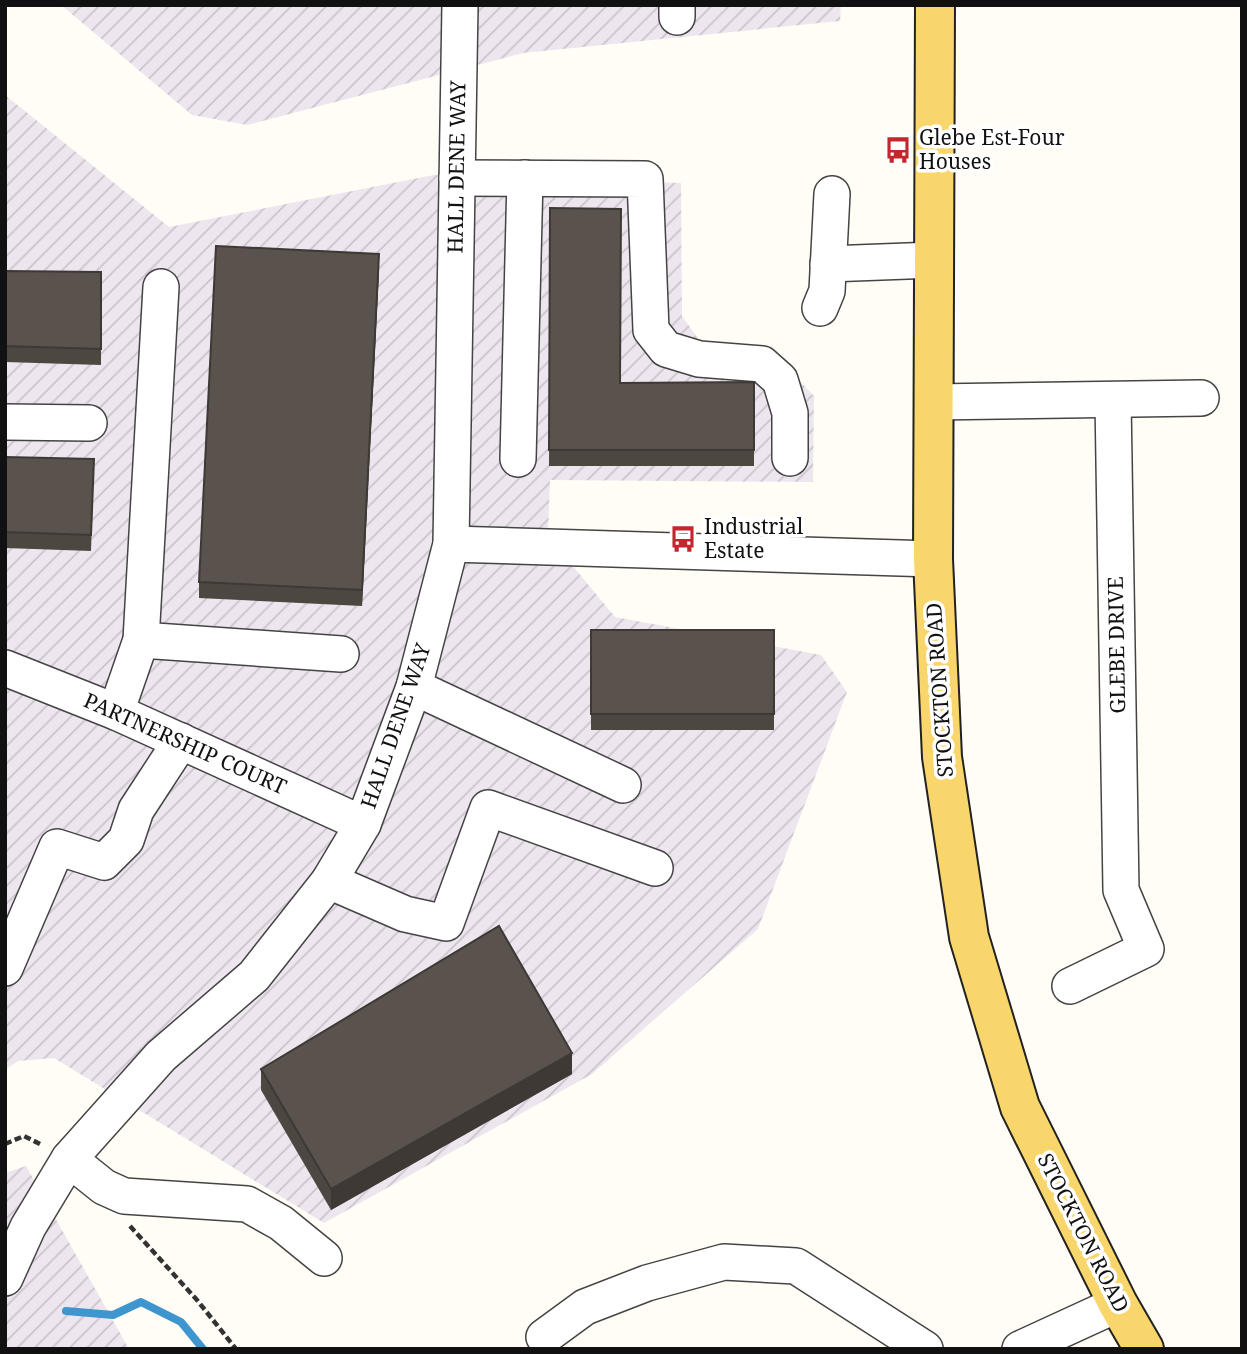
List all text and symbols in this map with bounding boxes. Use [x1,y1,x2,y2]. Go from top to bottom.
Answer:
street label: HALL DENE WAY [440,79,472,254]
place label: Glebe Est-Four Houses [919,123,1065,175]
bus stop icon: Glebe Est-Four Houses [883,135,913,165]
place label: Industrial Estate [704,512,804,564]
bus stop icon: Industrial Estate [668,524,698,554]
street label: GLEBE DRIVE [1101,576,1131,714]
street label: STOCKTON ROAD [919,602,959,778]
street label: HALL DENE WAY [354,639,437,812]
street label: PARTNERSHIP COURT [80,686,291,801]
street label: STOCKTON ROAD [1032,1148,1136,1317]

